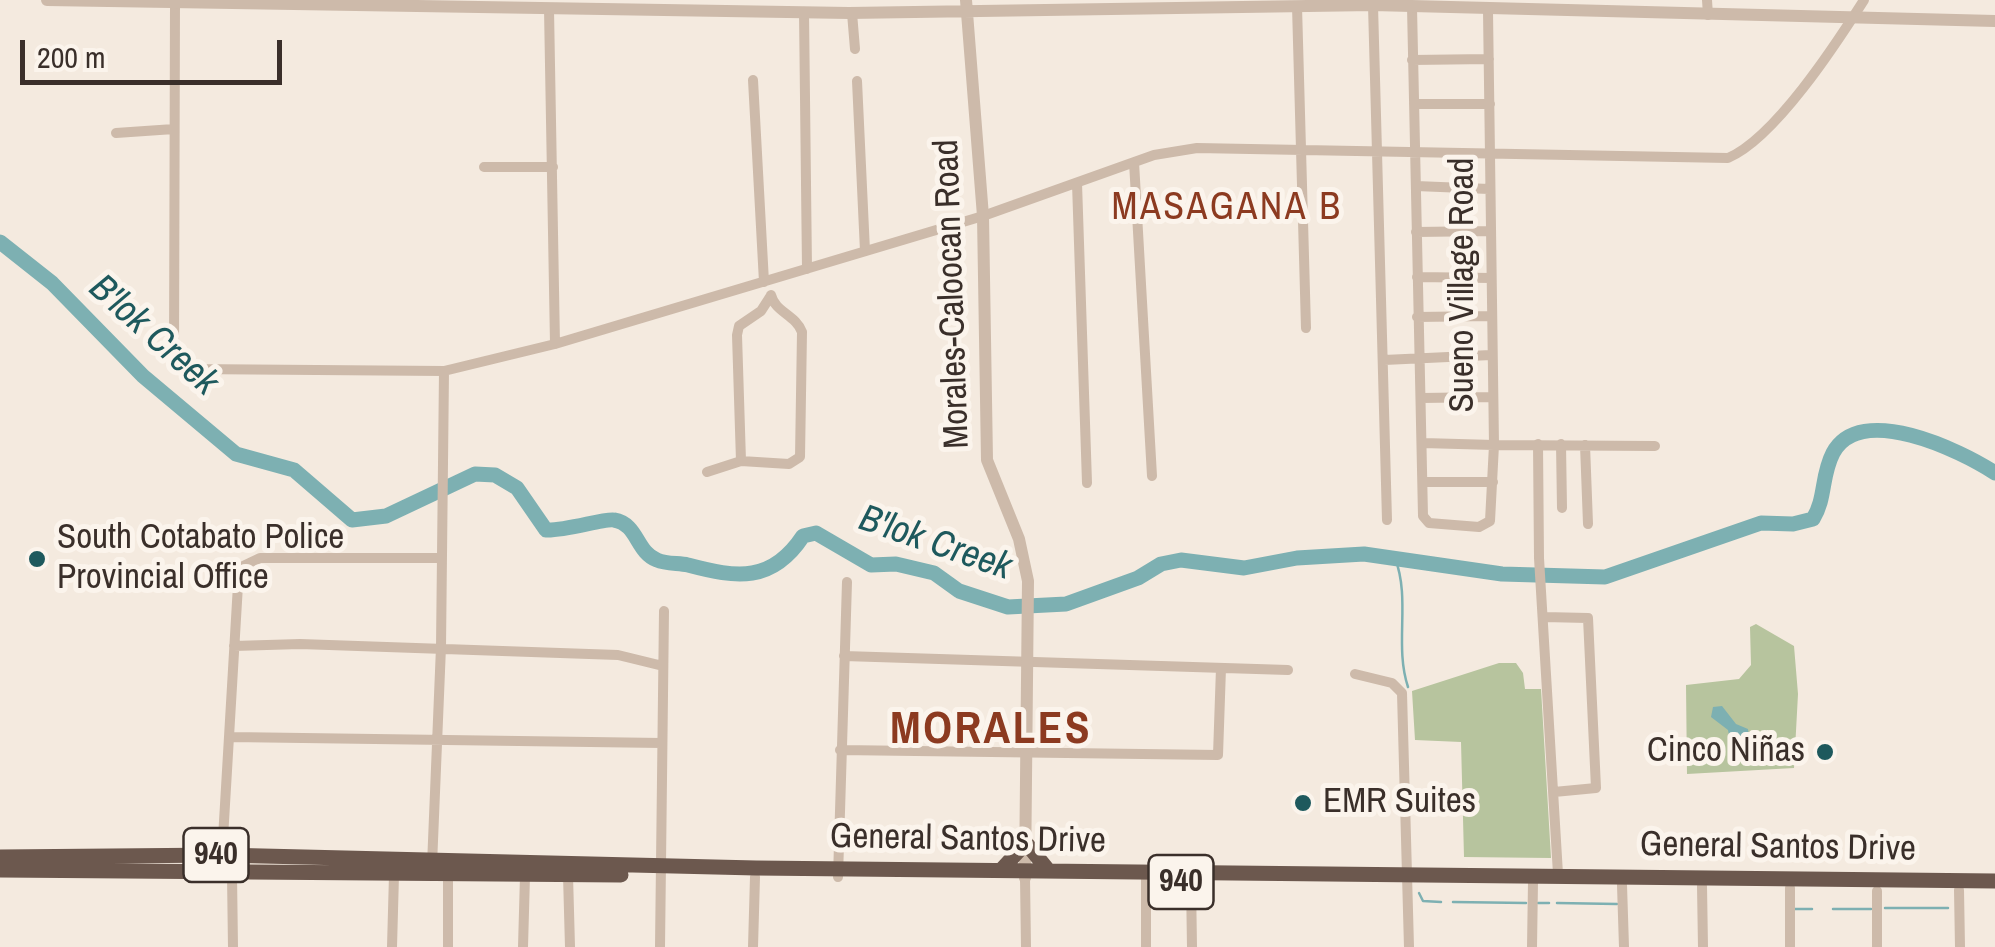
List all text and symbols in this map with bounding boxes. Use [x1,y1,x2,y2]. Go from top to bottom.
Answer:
scale bar [25,20,288,82]
text: 200 m [37,37,105,77]
street label: Morales-Caloocan Road [927,139,979,449]
street label: Sueno Village Road [1443,158,1485,412]
district label: MASAGANA B [1111,186,1343,232]
water label: B'lok Creek [79,266,227,406]
water label: B'lok Creek [853,497,1017,591]
place label: South Cotabato Police Provincial Office [57,518,344,600]
marker: South Cotabato Police Provincial Office [26,548,48,570]
district label: MORALES [890,704,1092,758]
place label: Cinco Niñas [1647,731,1805,773]
marker: Cinco Niñas [1814,741,1836,763]
place label: EMR Suites [1323,782,1476,824]
marker: EMR Suites [1292,792,1314,814]
street label: General Santos Drive [830,817,1106,863]
street label: General Santos Drive [1640,825,1916,871]
road number: 940 [184,828,248,882]
road number: 940 [1148,855,1214,909]

